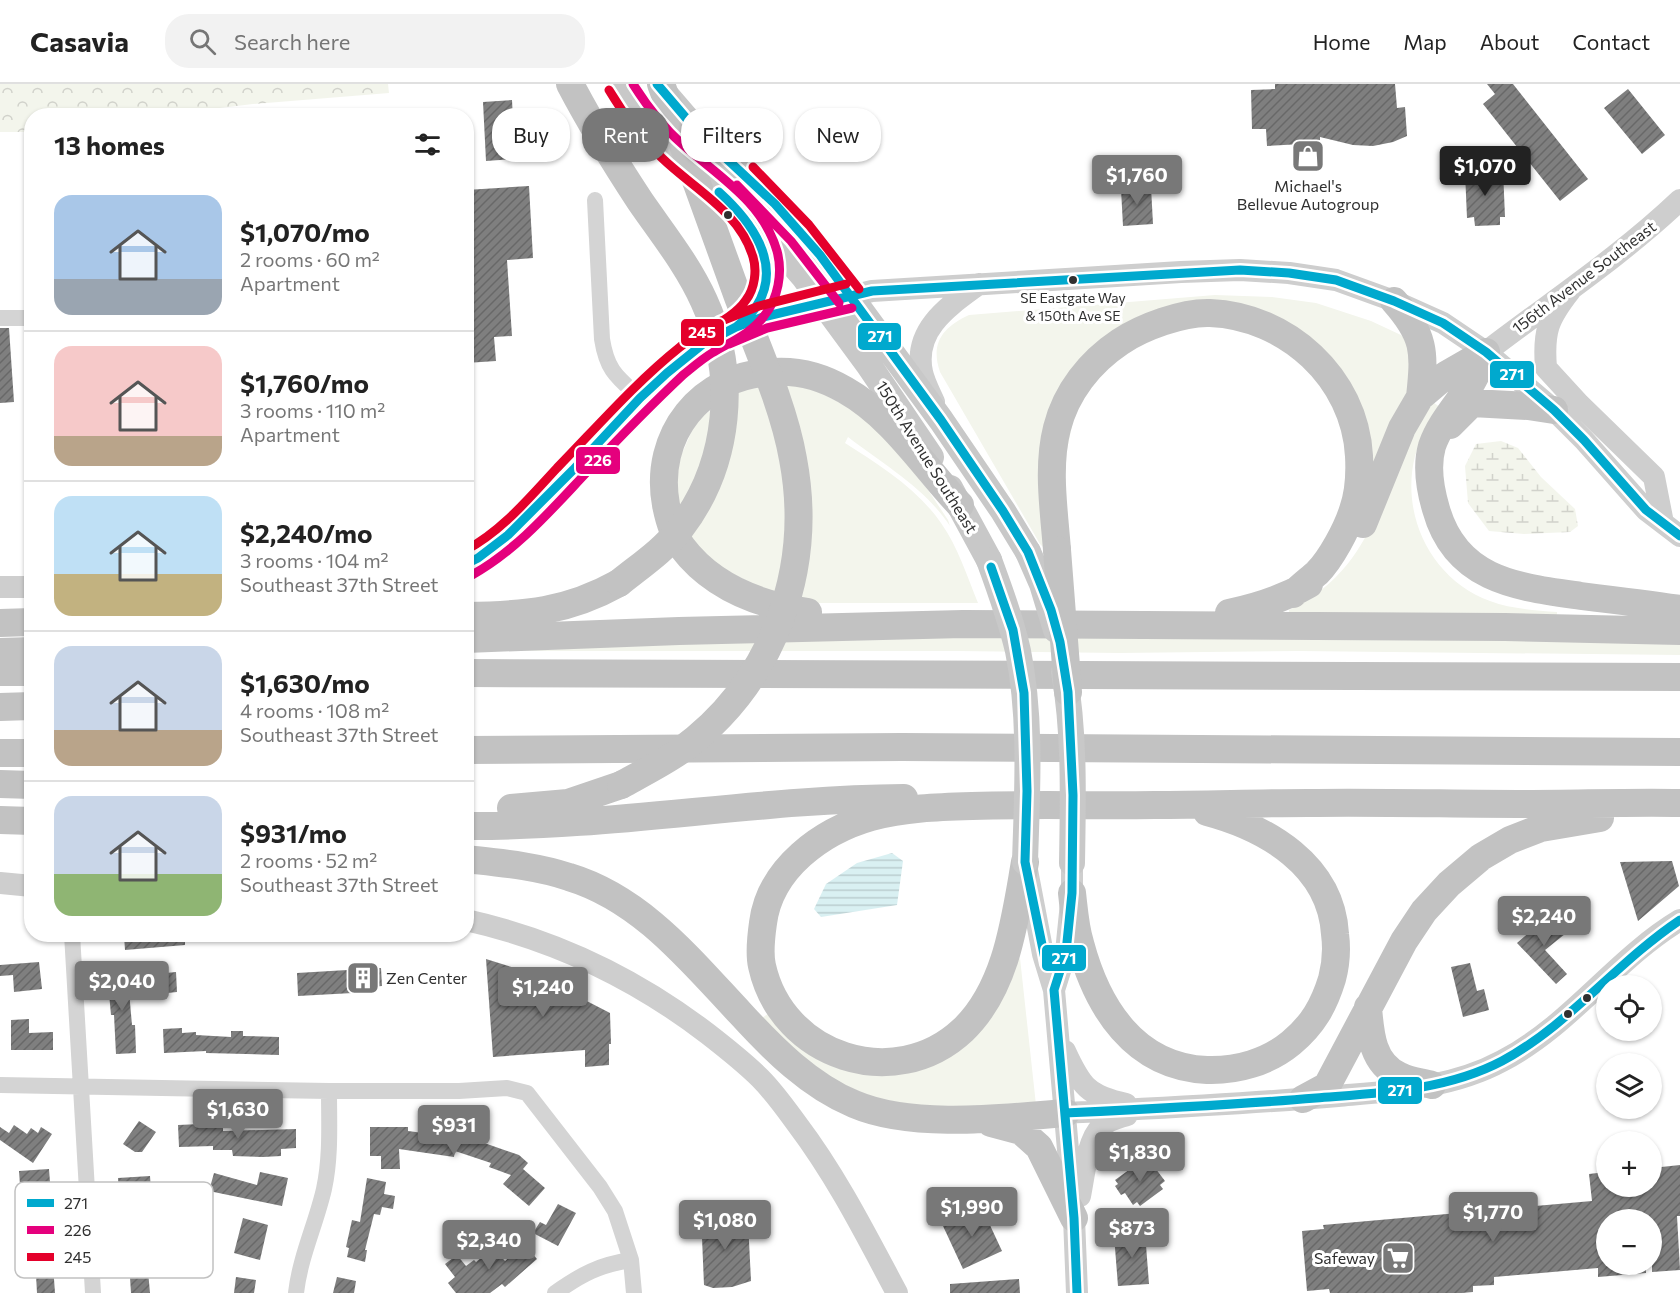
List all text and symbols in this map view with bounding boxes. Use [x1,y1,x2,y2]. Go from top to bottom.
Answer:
search box [165,14,585,68]
text: Casavia [30,24,129,58]
icon: search [186,25,219,58]
text: Search here [234,28,350,55]
text: Home [1313,29,1370,54]
text: Map [1403,29,1447,54]
text: About [1480,29,1539,54]
text: Contact [1572,29,1650,54]
chip: Buy [492,108,570,162]
chip: Rent [582,108,669,162]
chip: Filters [681,108,783,162]
chip: New [795,108,881,162]
icon: filters [411,128,444,161]
text: 13 homes [54,129,165,160]
shop icon: Michael's Bellevue Autogroup [1290,138,1326,174]
pin: $1,070 [1436,146,1534,197]
text: $1,070 [1454,153,1516,177]
pin: $1,760 [1088,155,1186,206]
text: $1,760 [1106,162,1168,186]
place label: Michael's Bellevue Autogroup [1237,176,1379,213]
unlabelled marker [722,209,734,221]
text: $1,070/mo [240,216,370,247]
street label: 156th Avenue Southeast [1508,216,1660,337]
icon: home [102,219,174,291]
text: 2 rooms · 60 m² [240,247,380,271]
text: Apartment [240,271,340,295]
marker: SE Eastgate Way & 150th Ave SE [1067,274,1079,286]
place label: SE Eastgate Way & 150th Ave SE [1020,289,1126,324]
line badge: 245 [680,318,725,347]
text: 245 [688,322,716,341]
line badge: 271 [857,322,902,351]
text: 271 [867,326,893,345]
line badge: 271 [1489,360,1535,389]
text: 271 [1499,364,1525,383]
text: $1,760/mo [240,367,369,398]
icon: home [102,370,174,442]
street label: 150th Avenue Southeast [873,377,982,537]
text: 3 rooms · 110 m² [240,398,385,422]
text: Apartment [240,422,340,446]
line badge: 226 [575,446,621,475]
text: 226 [584,450,612,469]
text: $2,240/mo [240,517,373,548]
icon: home [102,520,174,592]
text: 3 rooms · 104 m² [240,548,389,572]
text: Southeast 37th Street [240,572,439,596]
text: $1,630/mo [240,667,370,698]
icon: home [102,670,174,742]
text: 4 rooms · 108 m² [240,698,389,722]
text: Southeast 37th Street [240,722,439,746]
text: $931/mo [240,817,347,848]
icon: home [102,820,174,892]
text: 2 rooms · 52 m² [240,848,377,872]
text: Southeast 37th Street [240,872,439,896]
pin: $2,240 [1495,896,1593,947]
text: $2,240 [1512,903,1576,927]
line badge: 271 [1041,944,1087,972]
text: 271 [1051,948,1077,967]
building icon: Zen Center [345,960,381,996]
pin: $2,040 [73,961,171,1012]
pin: $1,240 [494,967,592,1018]
text: $2,040 [89,968,155,992]
place label: Zen Center [386,968,468,987]
text: $1,240 [512,974,574,998]
map controls [1596,975,1662,1275]
button: locate [1596,975,1662,1041]
unlabelled marker [1581,992,1593,1004]
unlabelled marker [1562,1008,1574,1020]
button: layers [1596,1053,1662,1119]
line badge: 271 [1377,1076,1423,1105]
text: 271 [1387,1080,1413,1099]
pin: $1,630 [189,1089,287,1140]
text: $1,630 [207,1096,269,1120]
pin: $931 [418,1105,490,1156]
text: $931 [432,1112,476,1136]
button: + [1596,1131,1662,1197]
pin: $1,830 [1091,1132,1189,1183]
text: $1,830 [1109,1139,1171,1163]
legend [15,1182,213,1278]
pin: $1,990 [923,1187,1021,1238]
pin: $1,770 [1444,1192,1542,1243]
text: 271 [64,1193,88,1212]
text: $1,990 [940,1194,1004,1218]
text: $1,770 [1463,1199,1523,1223]
pin: $1,080 [676,1200,774,1251]
text: $1,080 [693,1207,757,1231]
pin: $873 [1096,1208,1168,1259]
button: − [1596,1209,1662,1275]
text: $873 [1109,1215,1155,1239]
text: 226 [64,1220,91,1239]
pin: $2,340 [440,1220,538,1271]
text: $2,340 [456,1227,522,1251]
supermarket icon: Safeway [1380,1240,1416,1276]
text: 245 [64,1247,91,1266]
place label: Safeway [1314,1248,1375,1267]

